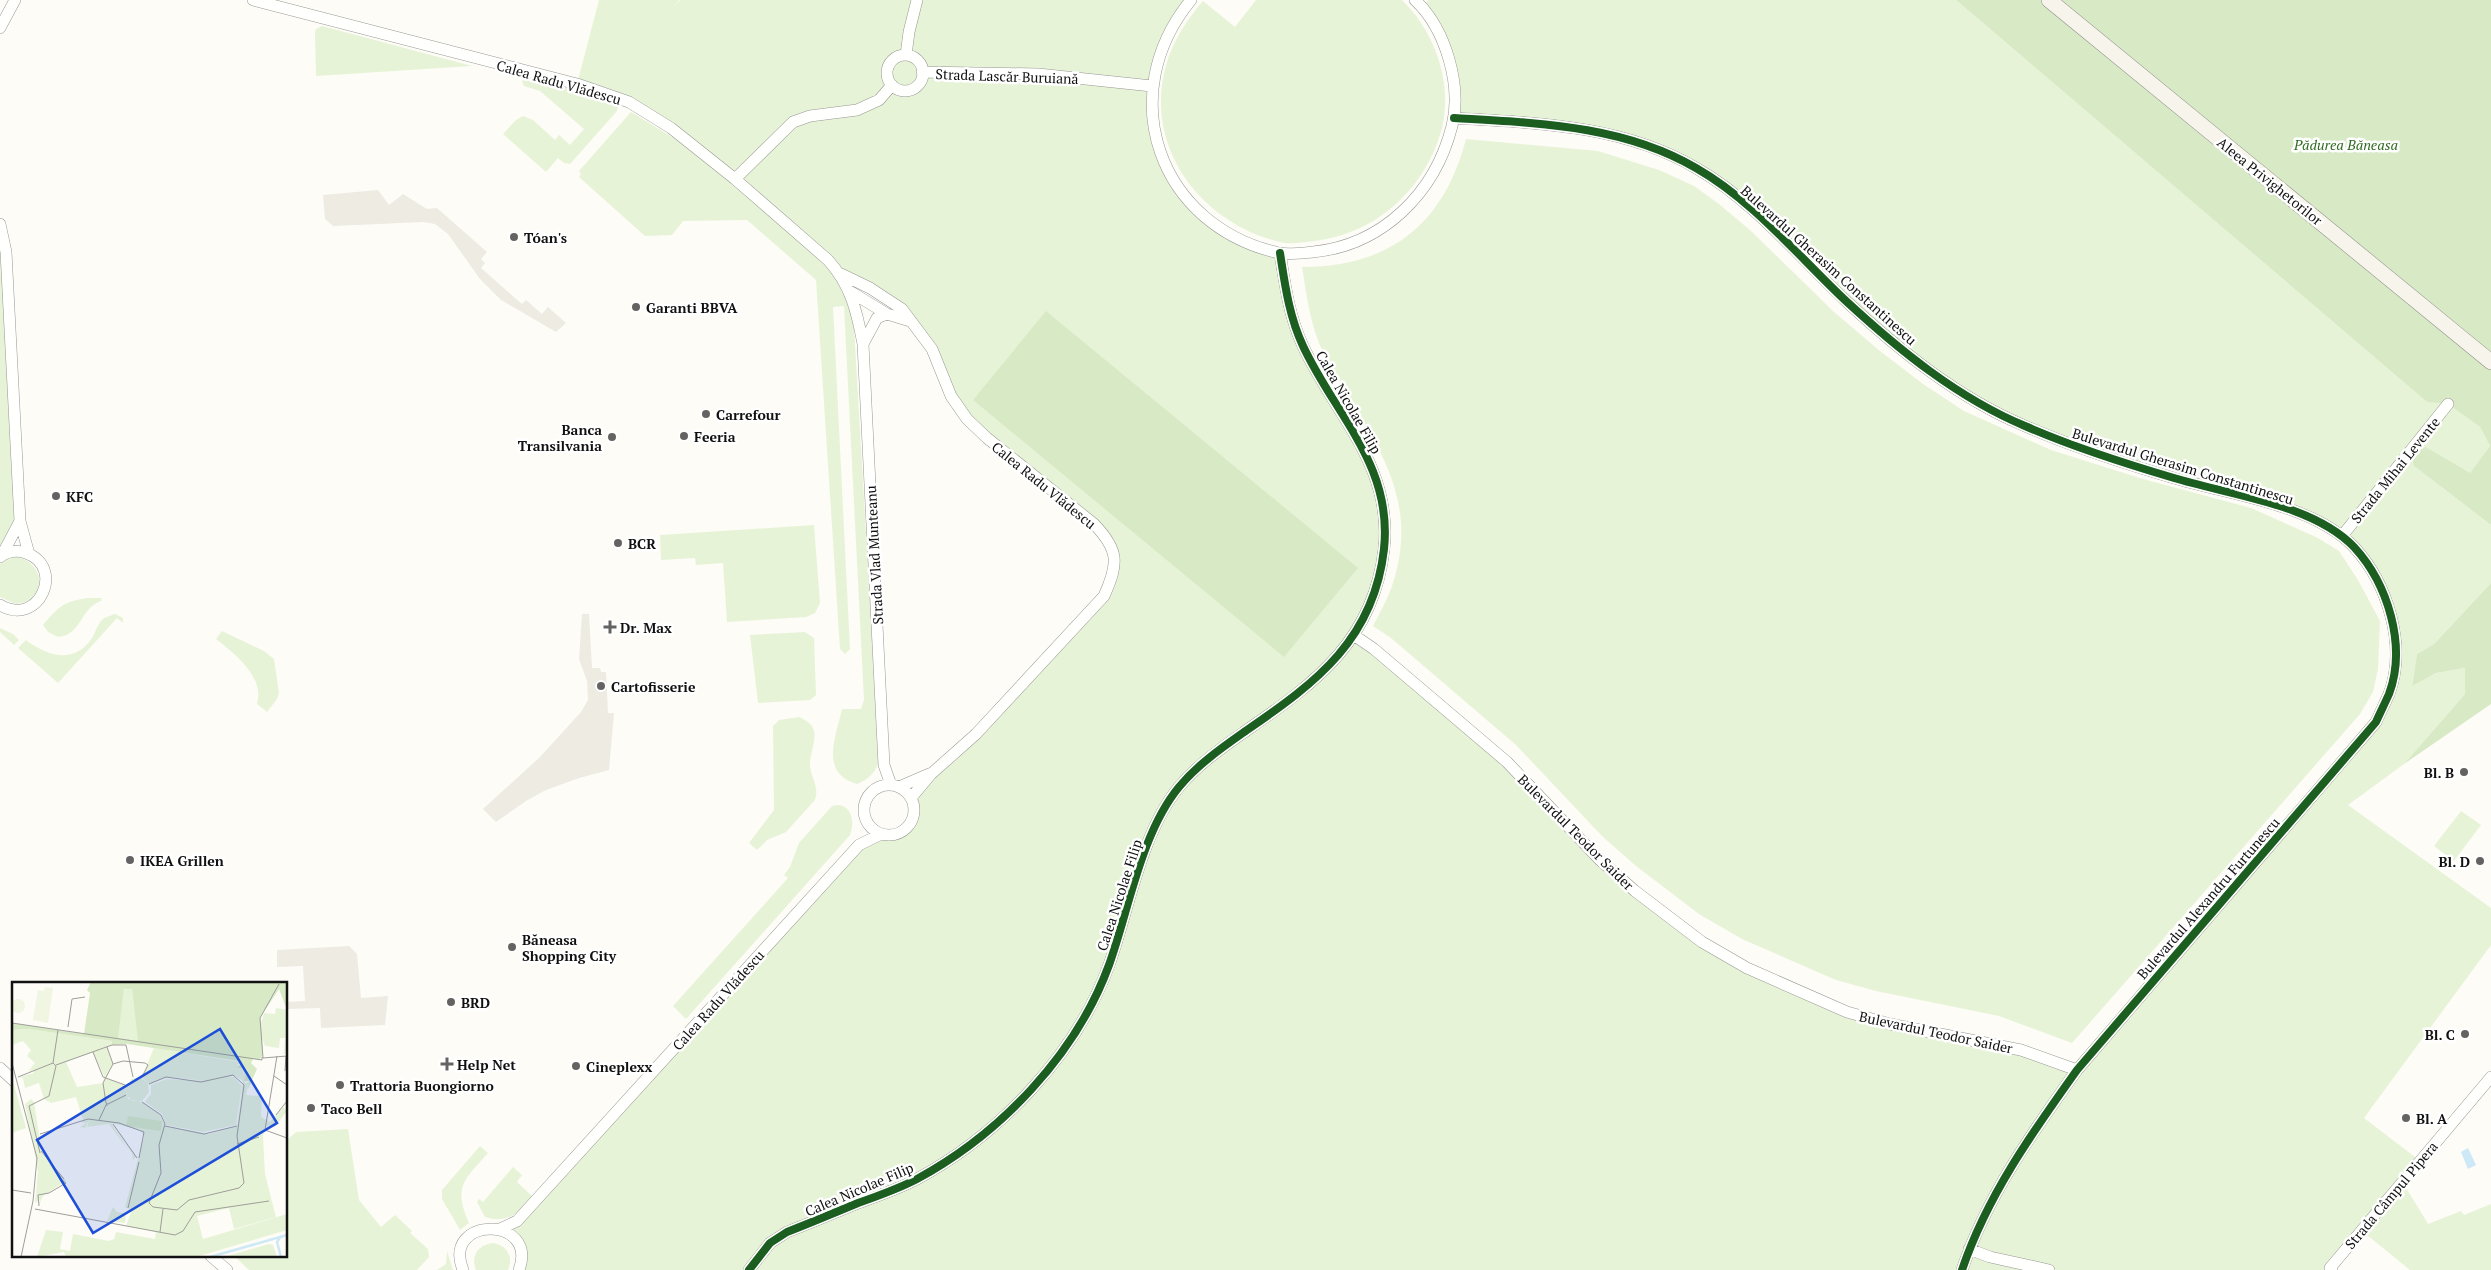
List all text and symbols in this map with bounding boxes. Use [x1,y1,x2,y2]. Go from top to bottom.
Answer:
street label: Calea Radu Vlădescu [494,55,624,109]
street label: Strada Lascăr Buruiană [935,64,1079,88]
street label: Aleea Privighetorilor [2213,133,2327,230]
park label: Pădurea Băneasa [2293,135,2398,154]
street label: Bulevardul Gherasim Constantinescu [1737,181,1921,349]
place label: Tóan's [524,228,567,247]
marker: Tóan's [508,231,520,243]
place label: Garanti BBVA [646,298,738,317]
marker: Garanti BBVA [630,301,642,313]
street label: Calea Nicolae Filip [1312,347,1386,457]
place label: Carrefour [716,405,781,424]
marker: Carrefour [700,408,712,420]
street label: Strada Mihai Levente [2346,413,2444,527]
place label: Banca Transilvania [518,420,602,455]
street label: Bulevardul Gherasim Constantinescu [2070,423,2296,509]
place label: Feeria [694,427,736,446]
marker: Feeria [678,430,690,442]
marker: Banca Transilvania [606,431,618,443]
street label: Calea Radu Vlădescu [988,437,1100,533]
street label: Strada Vlad Munteanu [861,485,887,625]
place label: KFC [66,487,93,506]
marker: KFC [50,490,62,502]
place label: BCR [628,534,656,553]
marker: BCR [612,537,624,549]
place label: Dr. Max [620,618,672,637]
marker: Dr. Max [604,621,616,633]
place label: Cartofisserie [611,677,696,696]
marker: Cartofisserie [595,680,607,692]
place label: Bl. B [2424,763,2454,782]
marker: Bl. B [2458,766,2470,778]
street label: Bulevardul Teodor Saider [1514,770,1638,894]
street label: Bulevardul Alexandru Furtunescu [2132,813,2284,983]
street label: Calea Nicolae Filip [1092,837,1146,953]
place label: IKEA Grillen [140,851,224,870]
place label: Bl. D [2439,852,2470,871]
marker: IKEA Grillen [124,854,136,866]
marker: Bl. D [2474,855,2486,867]
place label: Băneasa Shopping City [522,930,617,965]
marker: Băneasa Shopping City [506,941,518,953]
street label: Calea Radu Vlădescu [668,946,768,1054]
inset map [12,982,288,1258]
place label: BRD [461,993,490,1012]
marker: BRD [445,996,457,1008]
street label: Bulevardul Teodor Saider [1858,1006,2015,1058]
place label: Bl. C [2425,1025,2455,1044]
marker: Bl. C [2459,1028,2471,1040]
place label: Help Net [457,1055,516,1074]
place label: Cineplexx [586,1057,652,1076]
marker: Help Net [441,1058,453,1070]
marker: Cineplexx [570,1060,582,1072]
place label: Trattoria Buongiorno [350,1076,494,1095]
marker: Trattoria Buongiorno [334,1079,346,1091]
place label: Taco Bell [321,1099,383,1118]
marker: Taco Bell [305,1102,317,1114]
place label: Bl. A [2416,1109,2448,1128]
marker: Bl. A [2400,1112,2412,1124]
street label: Strada Câmpul Pipera [2340,1137,2442,1253]
street label: Calea Nicolae Filip [802,1158,916,1220]

